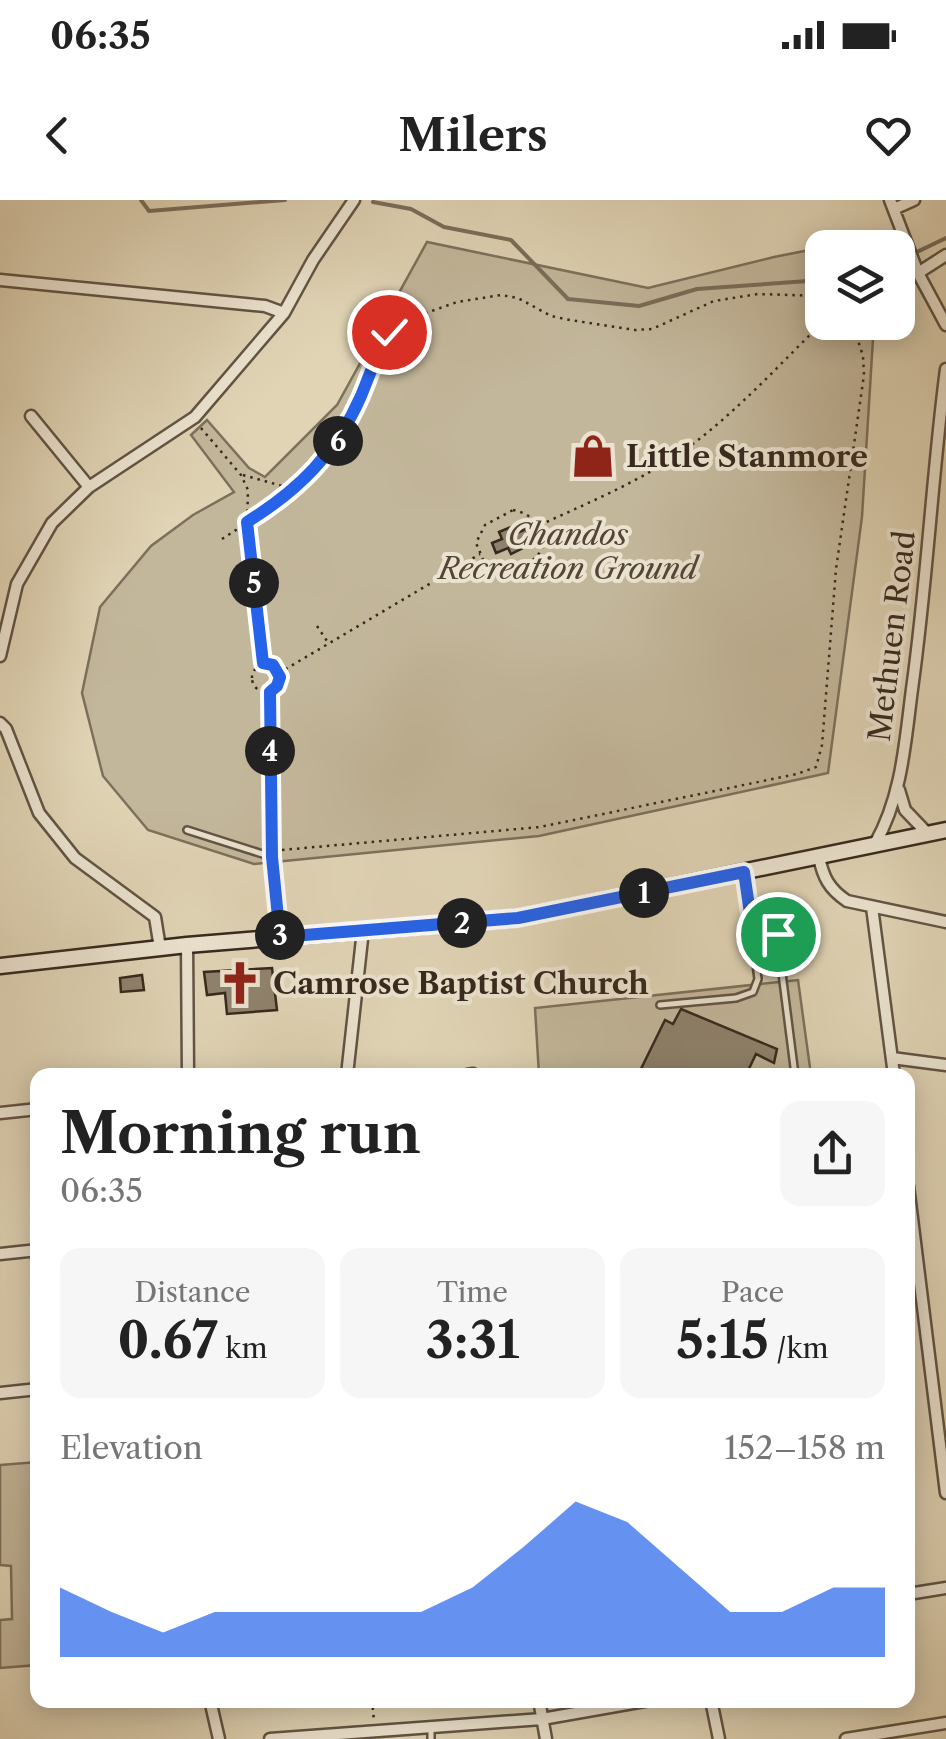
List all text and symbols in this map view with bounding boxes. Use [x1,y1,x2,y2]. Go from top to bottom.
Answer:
text: 06:35 [50,12,151,59]
text: Milers [398,107,548,163]
icon: back [30,108,85,163]
icon: heart [861,108,916,163]
map controls [805,230,915,340]
button: layers [805,230,915,340]
pin [347,290,432,375]
icon: check [362,305,417,360]
pin: 6 [313,416,363,466]
text: 6 [330,424,346,458]
shop icon: Little Stanmore [569,432,617,480]
place label: Little Stanmore [626,438,868,475]
park label: Chandos Recreation Ground [436,516,701,587]
street label: Methuen Road [861,529,923,743]
pin: 5 [229,558,279,608]
text: 5 [246,566,262,600]
pin: 4 [245,726,295,776]
text: 4 [262,734,278,768]
pin: 1 [619,868,669,918]
text: 1 [638,876,650,910]
pin [736,892,821,977]
pin: 2 [437,898,487,948]
text: 2 [454,906,470,940]
icon: arrive [751,907,806,962]
pin: 3 [255,910,305,960]
text: 3 [272,918,288,952]
church icon: Camrose Baptist Church [216,959,264,1007]
place label: Camrose Baptist Church [273,965,649,1002]
text: Morning run [60,1100,421,1167]
button: share [780,1101,885,1206]
text: 06:35 [60,1171,143,1210]
text: Distance [135,1275,250,1309]
text: Time [437,1275,508,1309]
text: Pace [721,1275,784,1309]
text: 0.67 [117,1309,218,1371]
text: 3:31 [426,1309,519,1371]
text: 5:15 [676,1309,769,1371]
text: km [218,1331,268,1365]
text: /km [769,1331,829,1365]
text: Elevation [60,1428,203,1467]
text: 152–158 m [724,1428,885,1467]

